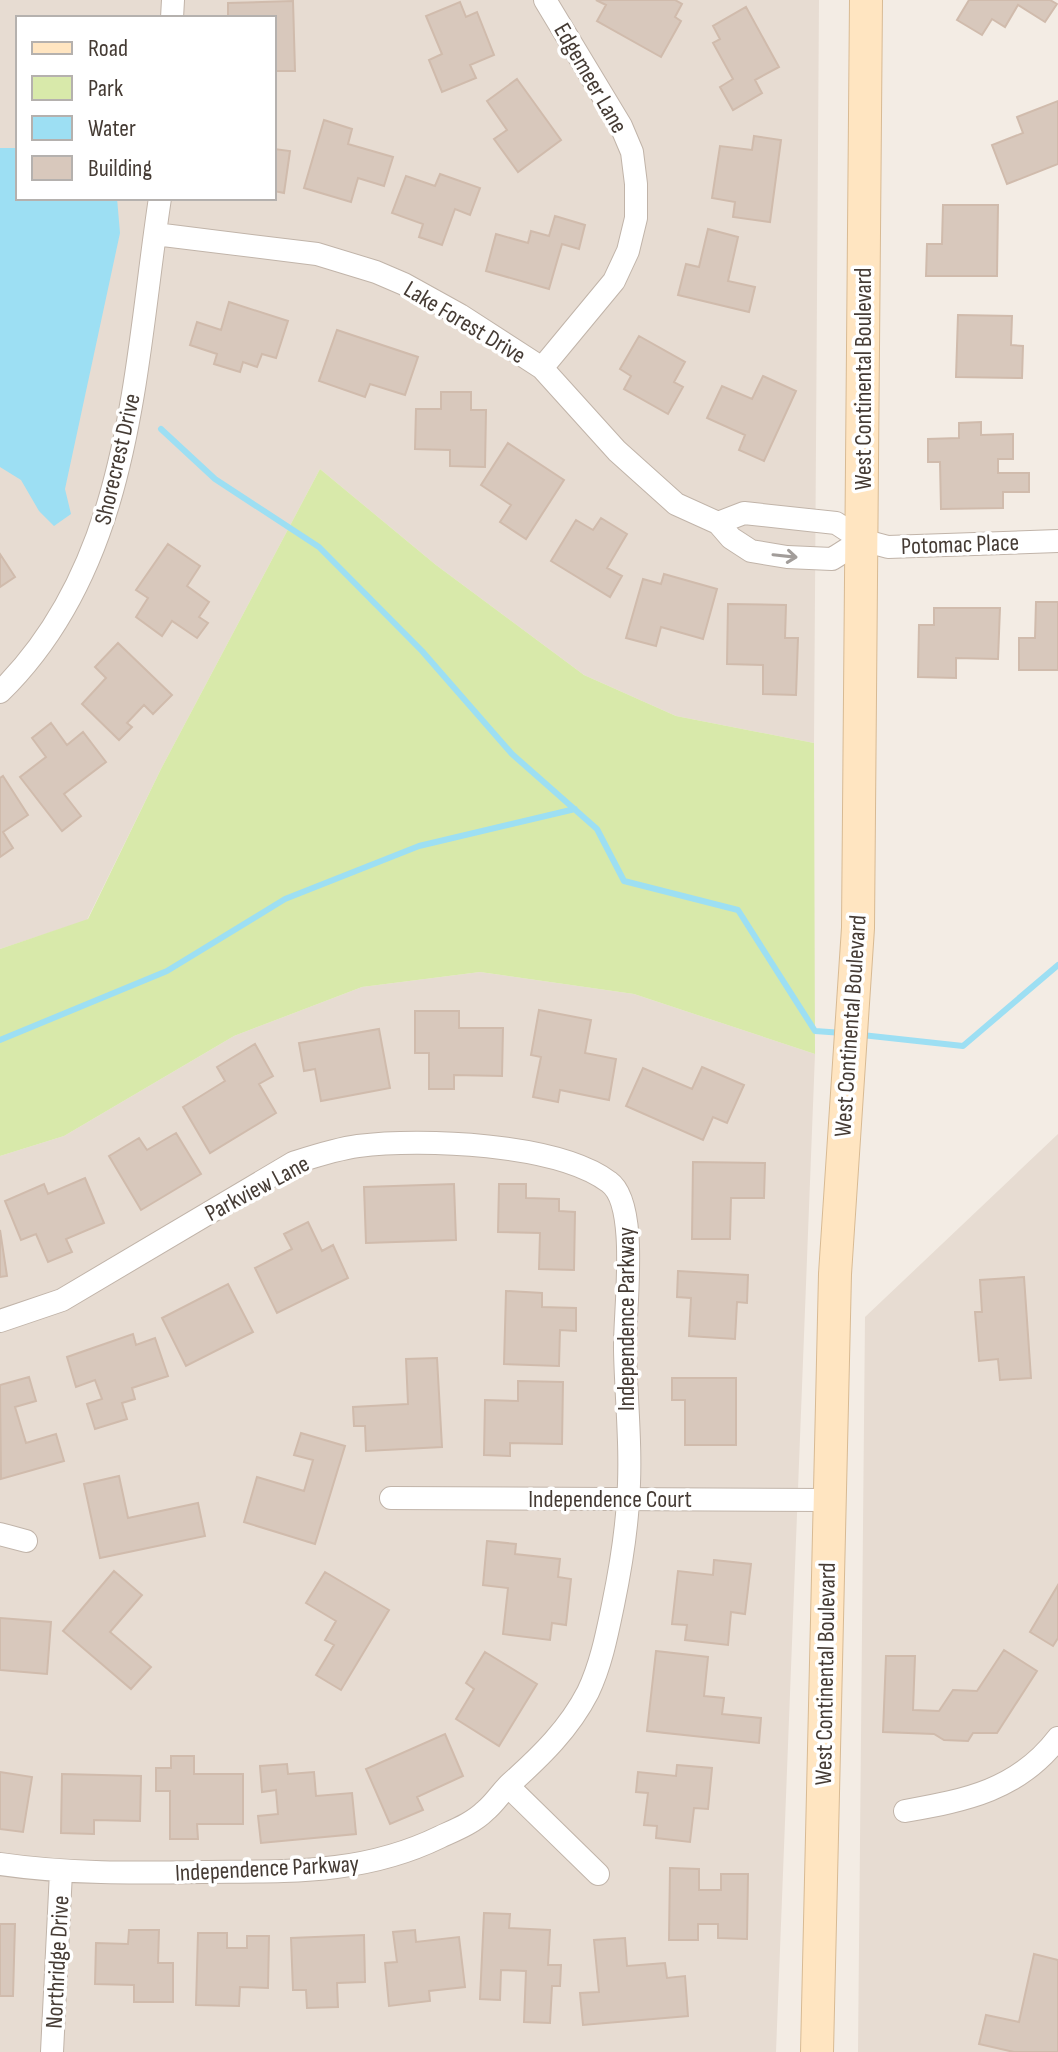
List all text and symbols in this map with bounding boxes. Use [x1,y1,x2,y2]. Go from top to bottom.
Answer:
legend [16,16,276,200]
street label: Edgemeer Lane [547,18,634,138]
text: Road [88,34,128,63]
text: Park [88,74,123,103]
text: Water [88,114,136,143]
text: Building [88,154,152,183]
street label: West Continental Boulevard [849,268,878,490]
street label: Lake Forest Drive [399,275,531,370]
street label: Shorecrest Drive [88,391,147,528]
street label: Potomac Place [900,528,1020,561]
one-way arrow [771,548,798,563]
street label: West Continental Boulevard [828,914,873,1138]
street label: Parkview Lane [200,1149,314,1228]
street label: Independence Parkway [612,1227,641,1411]
street label: Independence Court [528,1485,692,1514]
street label: West Continental Boulevard [809,1562,842,1786]
street label: Independence Parkway [174,1849,360,1888]
street label: Northridge Drive [40,1895,75,2029]

